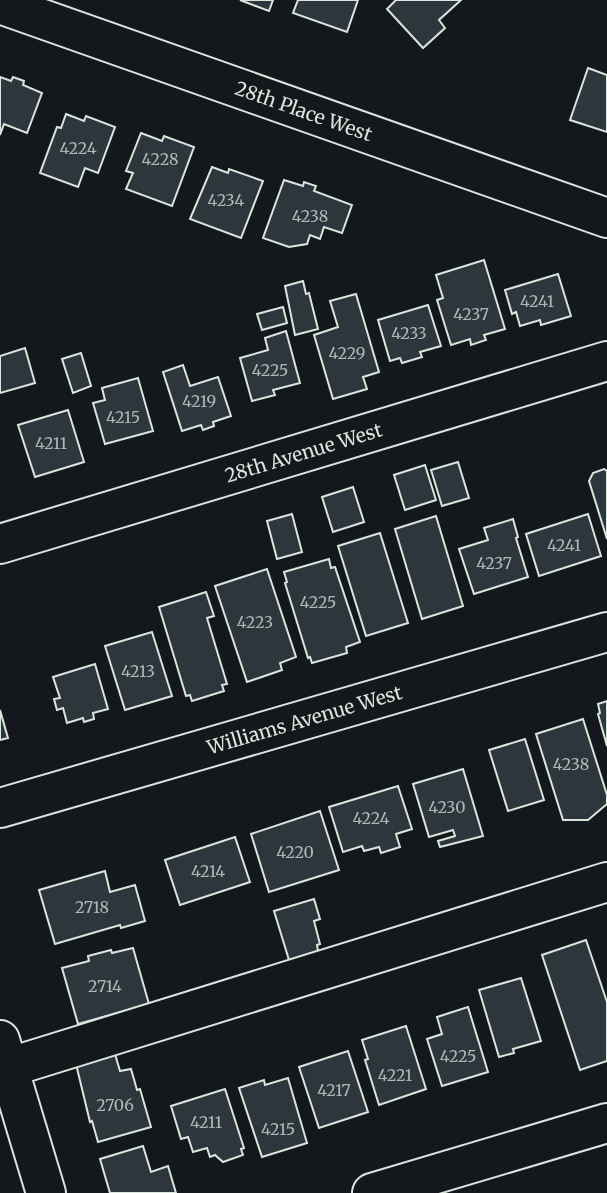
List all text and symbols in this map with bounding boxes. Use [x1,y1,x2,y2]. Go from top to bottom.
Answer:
street label: 28th Place West [232,76,376,146]
house number: 4224 [59,138,97,158]
house number: 4228 [141,149,179,169]
house number: 4234 [208,190,245,210]
house number: 4238 [292,206,328,226]
house number: 4241 [520,291,554,311]
house number: 4237 [453,304,489,324]
house number: 4233 [391,323,427,343]
house number: 4229 [328,343,366,363]
house number: 4225 [252,360,288,380]
house number: 4219 [182,391,216,411]
house number: 4215 [106,407,140,427]
street label: 28th Avenue West [222,417,386,488]
house number: 4211 [35,433,67,453]
house number: 4241 [547,535,581,555]
house number: 4237 [476,553,512,573]
house number: 4225 [300,592,336,612]
house number: 4223 [237,612,273,632]
house number: 4213 [121,661,155,681]
street label: Williams Avenue West [203,680,405,760]
house number: 4238 [553,754,589,774]
house number: 4230 [428,797,466,817]
house number: 4224 [352,808,390,828]
house number: 4220 [276,842,314,862]
house number: 4214 [191,861,225,881]
house number: 2718 [75,897,109,917]
house number: 2714 [88,976,122,996]
house number: 4225 [440,1046,476,1066]
house number: 4221 [378,1065,412,1085]
house number: 4217 [317,1080,351,1100]
house number: 2706 [96,1095,134,1115]
house number: 4211 [190,1112,222,1132]
house number: 4215 [261,1119,295,1139]

